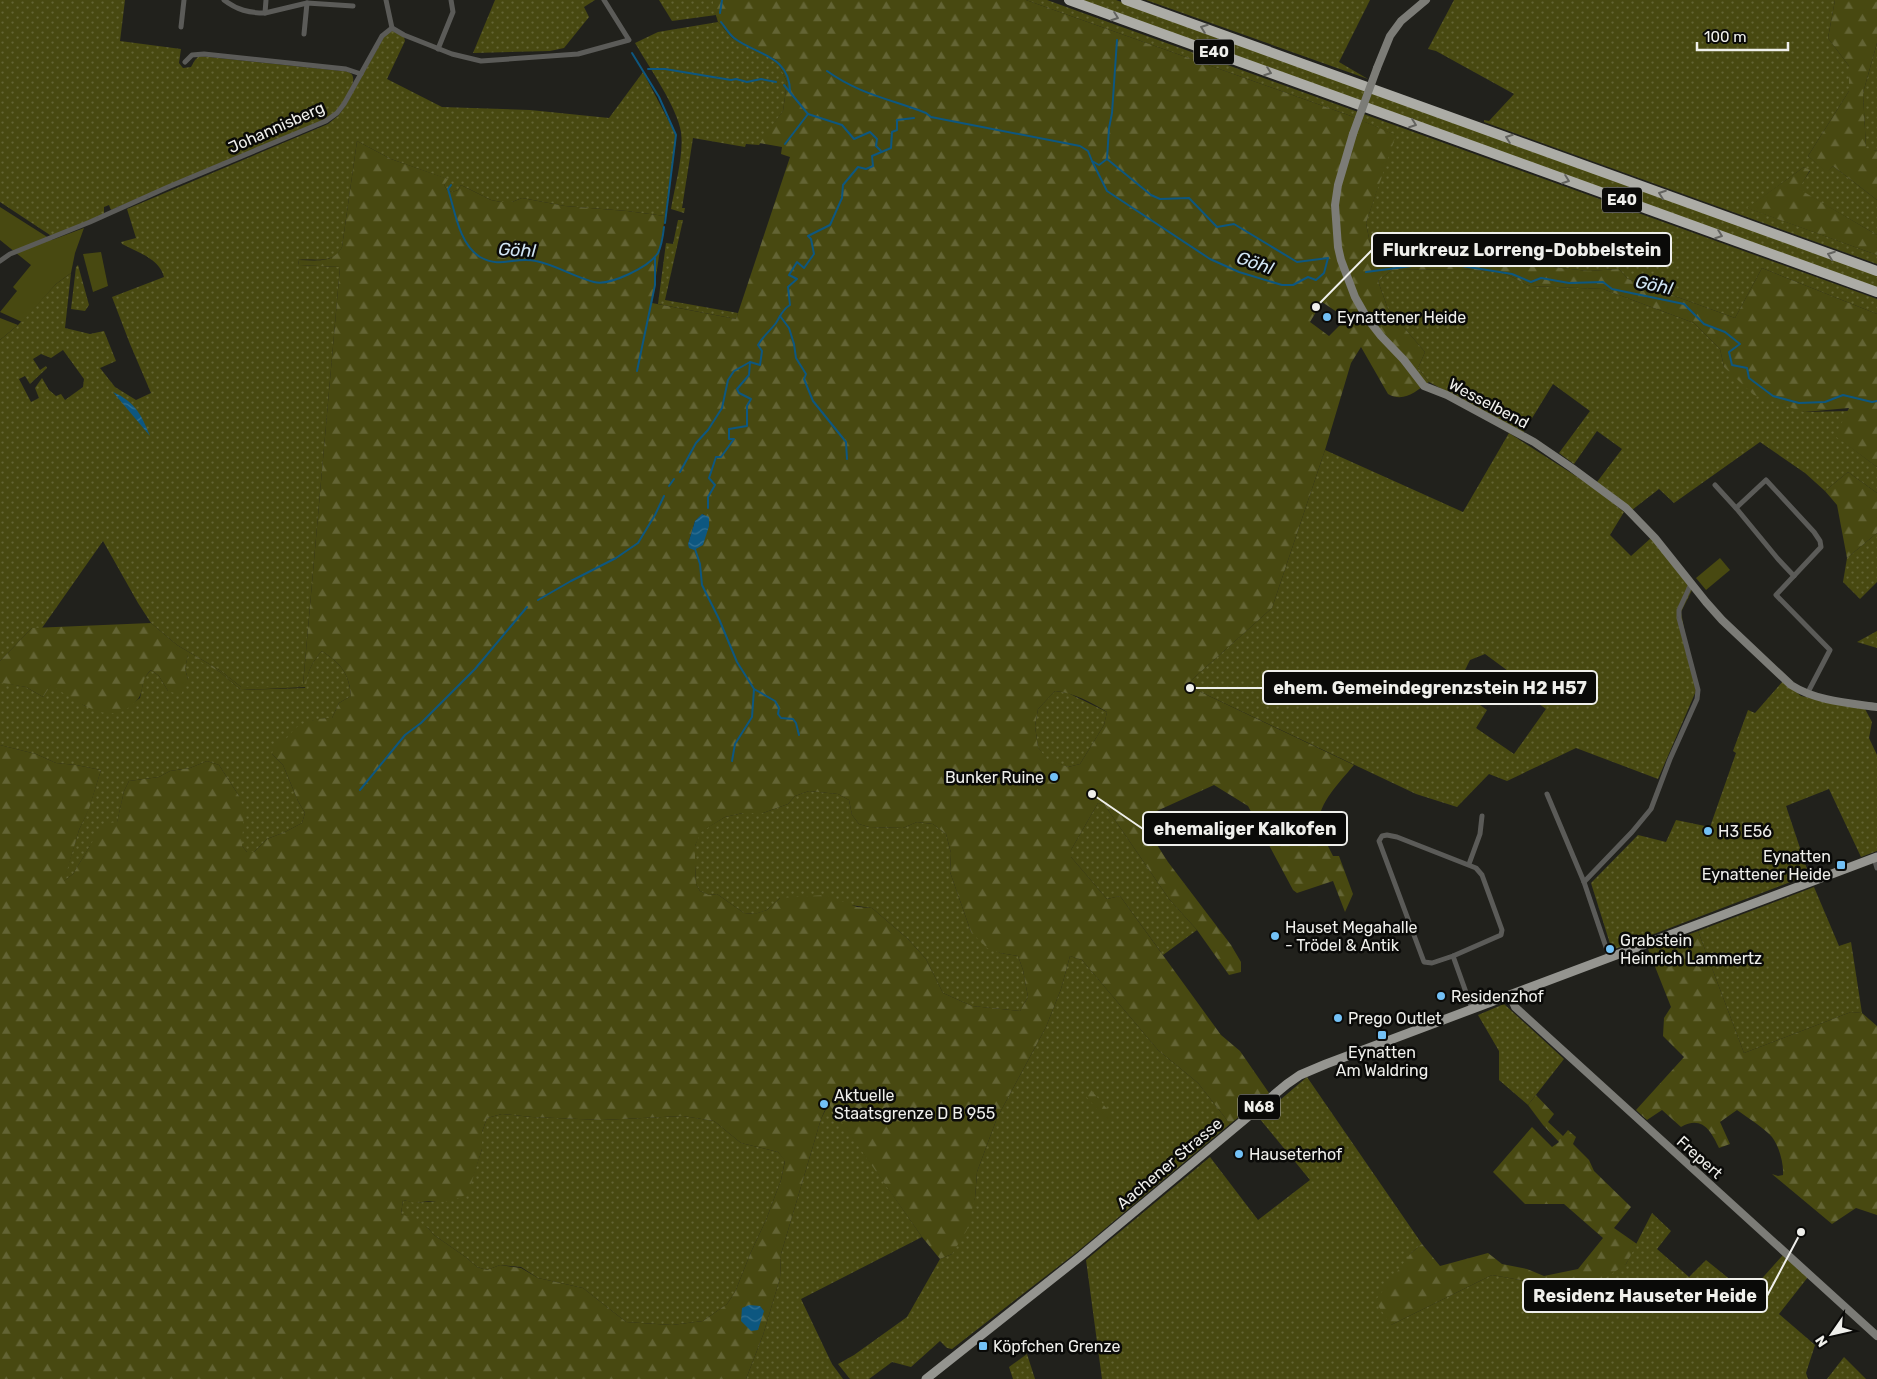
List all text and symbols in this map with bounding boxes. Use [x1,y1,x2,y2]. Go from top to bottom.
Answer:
one-way arrow [1110,11,1119,21]
scale bar [1697,20,1788,52]
one-way arrow [1201,24,1209,34]
text: 100 m [1704,28,1746,46]
road number: E40 [1194,40,1234,64]
one-way arrow [1263,66,1272,76]
street label: Johannisberg [225,98,327,157]
one-way arrow [1409,118,1417,128]
one-way arrow [1505,134,1514,144]
one-way arrow [1561,174,1570,184]
road number: E40 [1602,188,1642,212]
one-way arrow [1658,190,1667,200]
one-way arrow [1714,229,1723,239]
callout: Flurkreuz Lorreng-Dobbelstein [1372,233,1671,266]
water label: Göhl [497,238,537,262]
text: Flurkreuz Lorreng-Dobbelstein [1383,239,1661,261]
water label: Göhl [1233,246,1277,280]
one-way arrow [1827,251,1836,261]
water label: Göhl [1633,270,1675,300]
place label: Eynattener Heide [1337,308,1466,327]
marker: Eynattener Heide [1321,311,1333,323]
street label: Wesselbend [1445,374,1532,433]
callout: ehem. Gemeindegrenzstein H2 H57 [1263,671,1597,704]
text: ehem. Gemeindegrenzstein H2 H57 [1273,677,1587,699]
place label: Bunker Ruine [945,768,1044,787]
marker: Bunker Ruine [1048,771,1060,783]
callout: ehemaliger Kalkofen [1143,812,1347,845]
text: ehemaliger Kalkofen [1154,818,1336,840]
place label: H3 E56 [1718,822,1772,841]
marker: H3 E56 [1702,825,1714,837]
place label: Eynatten Eynattener Heide [1702,847,1831,884]
marker: Eynatten Eynattener Heide [1835,859,1847,871]
place label: Hauset Megahalle - Trödel & Antik [1285,918,1418,955]
marker: Hauset Megahalle - Trödel & Antik [1269,930,1281,942]
place label: Grabstein Heinrich Lammertz [1620,931,1762,968]
marker: Grabstein Heinrich Lammertz [1604,943,1616,955]
place label: Residenzhof [1451,987,1545,1006]
marker: Residenzhof [1435,990,1447,1002]
place label: Prego Outlet [1348,1009,1442,1028]
marker: Prego Outlet [1332,1012,1344,1024]
marker: Eynatten Am Waldring [1376,1029,1388,1041]
place label: Eynatten Am Waldring [1336,1043,1428,1080]
place label: Aktuelle Staatsgrenze D B 955 [834,1086,995,1123]
road number: N68 [1238,1094,1280,1120]
marker: Aktuelle Staatsgrenze D B 955 [818,1098,830,1110]
street label: Aachener Strasse [1113,1114,1226,1213]
street label: Frepert [1673,1132,1726,1183]
place label: Hauseterhof [1249,1145,1343,1164]
marker: Hauseterhof [1233,1148,1245,1160]
callout: Residenz Hauseter Heide [1523,1279,1767,1312]
text: Residenz Hauseter Heide [1533,1285,1757,1307]
north arrow [1807,1309,1857,1359]
text: N [1812,1332,1832,1350]
place label: Köpfchen Grenze [993,1337,1120,1356]
marker: Köpfchen Grenze [977,1340,989,1352]

